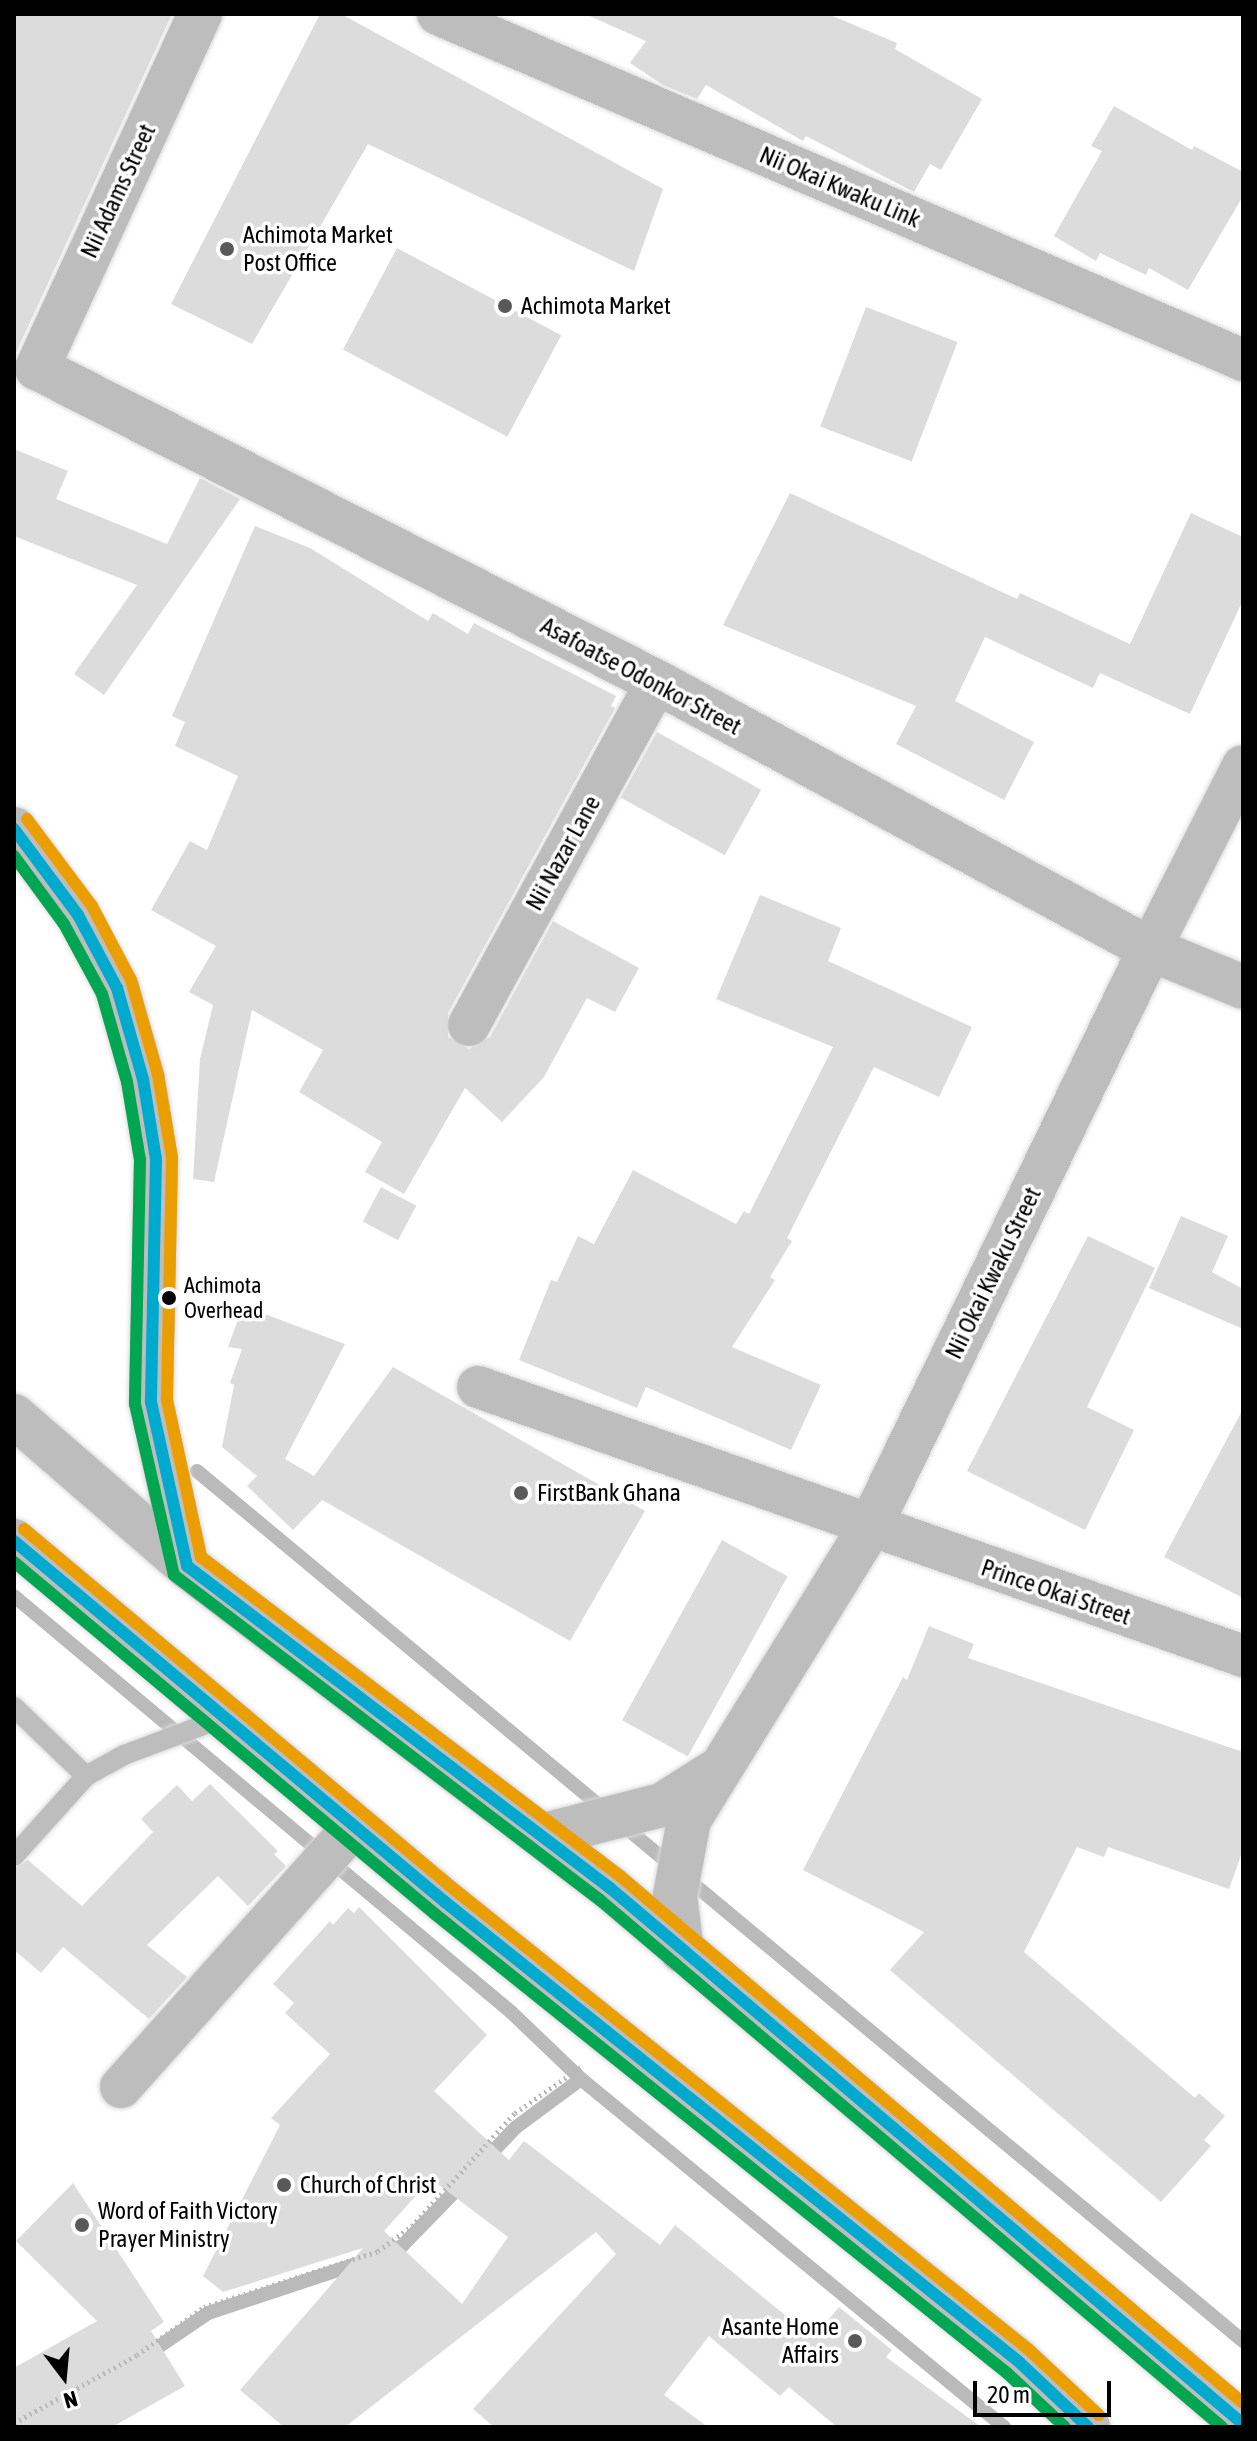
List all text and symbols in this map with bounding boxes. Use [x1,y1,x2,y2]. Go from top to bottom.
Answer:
street label: Nii Adams Street [74,119,162,263]
street label: Nii Okai Kwaku Link [755,140,925,234]
place label: Achimota Market Post Office [243,221,393,277]
marker: Achimota Market Post Office [218,240,236,258]
place label: Achimota Market [521,292,671,320]
marker: Achimota Market [496,297,514,315]
street label: Asafoatse Odonkor Street [536,611,746,741]
street label: Nii Nazar Lane [520,790,606,916]
street label: Nii Okai Kwaku Street [939,1182,1047,1364]
place label: Achimota Overhead [184,1272,263,1324]
marker: Achimota Overhead [161,1290,177,1306]
place label: FirstBank Ghana [537,1479,681,1507]
marker: FirstBank Ghana [512,1484,530,1502]
street label: Prince Okai Street [977,1553,1135,1631]
place label: Church of Christ [300,2171,437,2199]
marker: Church of Christ [275,2176,293,2194]
place label: Word of Faith Victory Prayer Ministry [98,2197,278,2253]
marker: Word of Faith Victory Prayer Ministry [73,2216,91,2234]
place label: Asante Home Affairs [722,2313,839,2369]
marker: Asante Home Affairs [846,2332,864,2350]
north arrow [24,2337,104,2417]
scale bar [977,2365,1115,2415]
text: 20 m [987,2381,1030,2408]
text: N [61,2386,80,2414]

